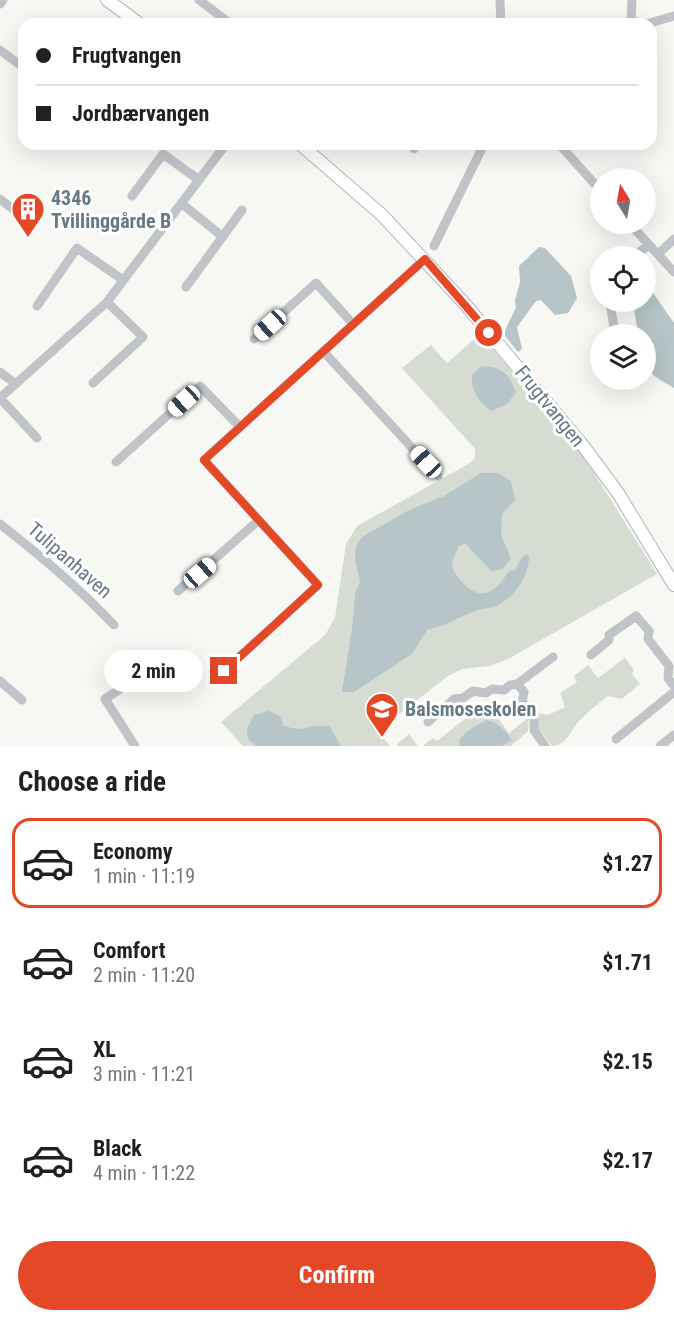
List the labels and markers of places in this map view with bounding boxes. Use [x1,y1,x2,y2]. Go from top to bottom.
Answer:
place label: 4346 Tvillinggårde B [51,186,171,233]
building icon: 4346 Tvillinggårde B [10,191,46,238]
school or university icon: Balsmoseskolen [364,691,400,738]
place label: Balsmoseskolen [405,697,536,721]

